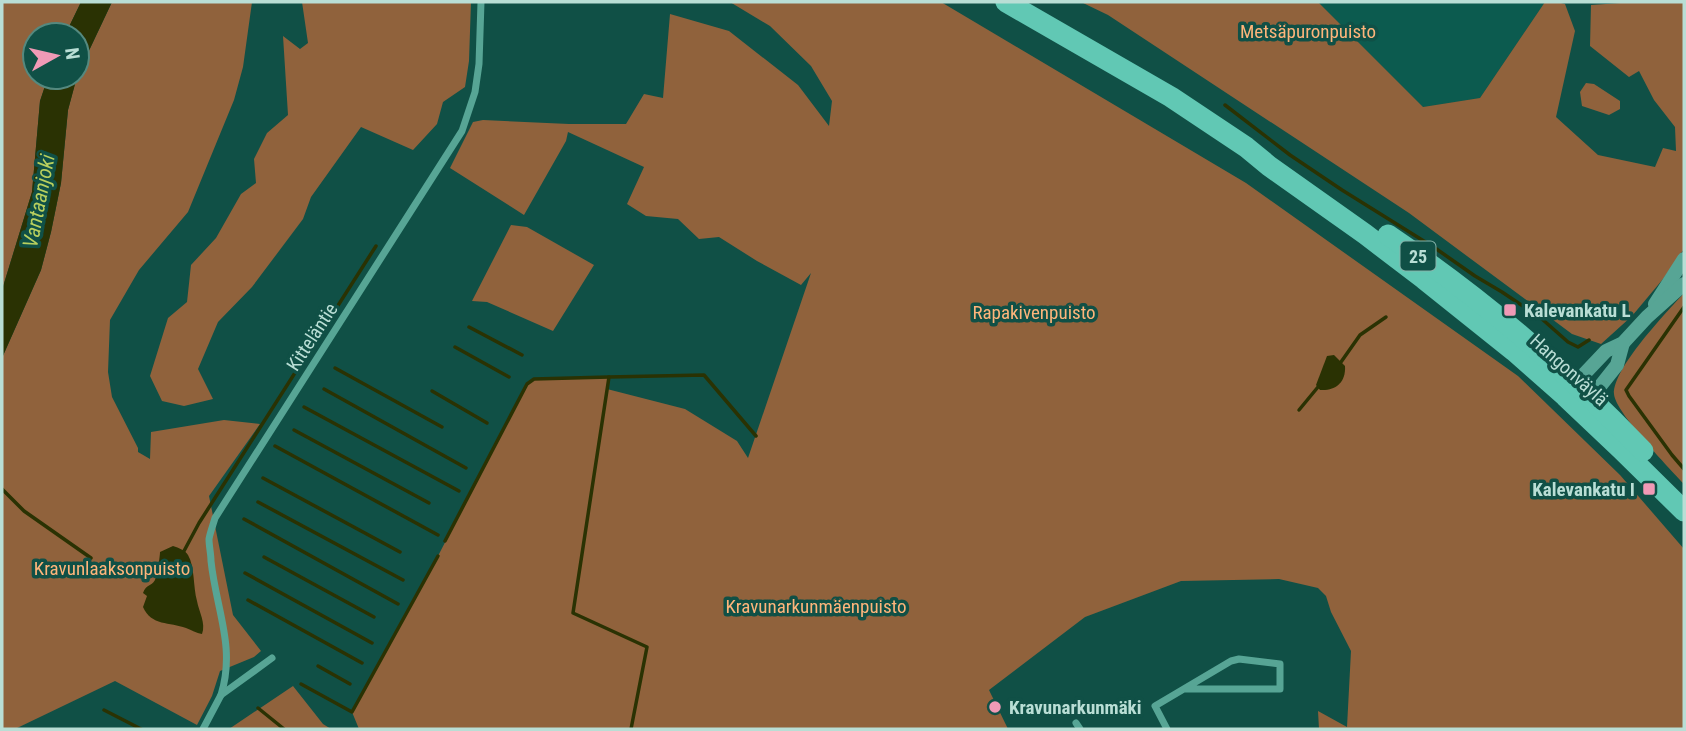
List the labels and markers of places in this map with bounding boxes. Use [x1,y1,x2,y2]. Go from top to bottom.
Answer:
place label: Kalevankatu L [1524,299,1631,322]
marker: Kalevankatu L [1502,302,1518,318]
place label: Kalevankatu I [1532,478,1635,501]
marker: Kalevankatu I [1641,481,1657,497]
place label: Kravunarkunmäki [1009,696,1142,719]
marker: Kravunarkunmäki [987,699,1003,715]

